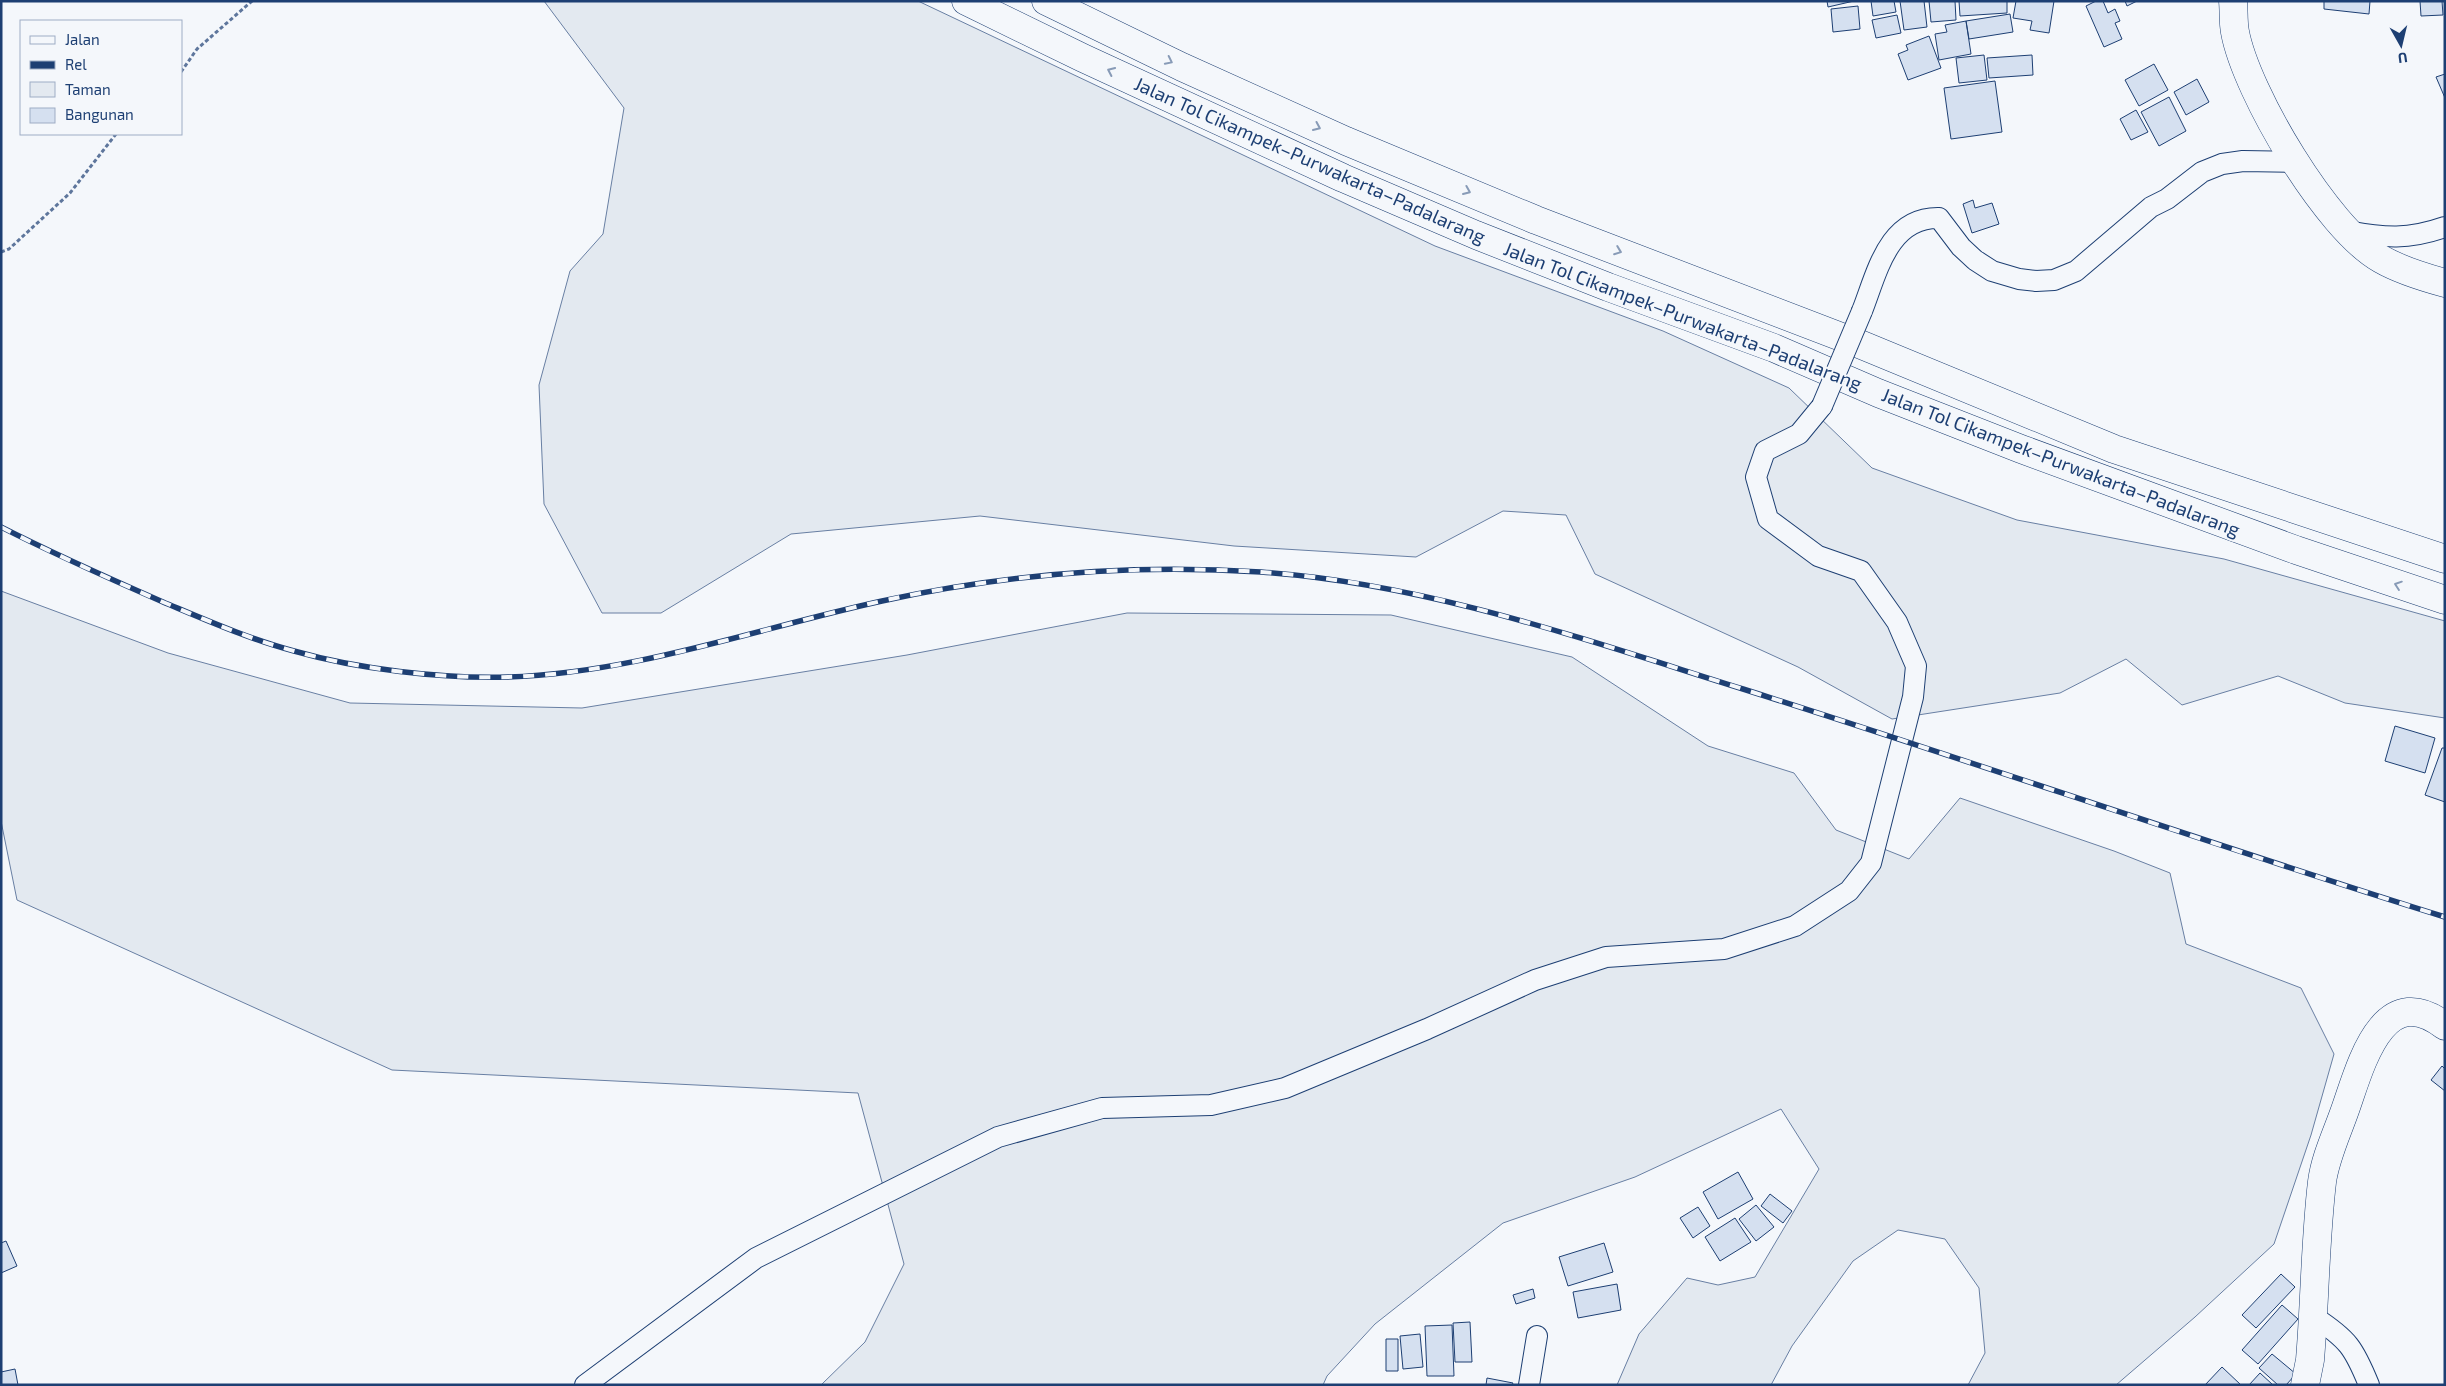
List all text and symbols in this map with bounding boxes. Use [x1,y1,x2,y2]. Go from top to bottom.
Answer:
legend [20,20,182,135]
north arrow [2376,20,2426,70]
text: Jalan [65,30,100,48]
text: U [2397,49,2409,67]
one-way arrow [1164,54,1173,65]
text: Rel [65,55,87,73]
one-way arrow [1107,66,1116,77]
street label: Jalan Tol Cikampek–Purwakarta–Padalarang [1131,71,1490,248]
text: Taman [65,80,111,98]
text: Bangunan [65,105,134,123]
one-way arrow [1312,121,1321,132]
one-way arrow [1462,184,1471,195]
street label: Jalan Tol Cikampek–Purwakarta–Padalarang [1501,236,1866,395]
one-way arrow [1613,245,1621,255]
street label: Jalan Tol Cikampek–Purwakarta–Padalarang [1879,382,2244,541]
one-way arrow [2395,581,2403,591]

